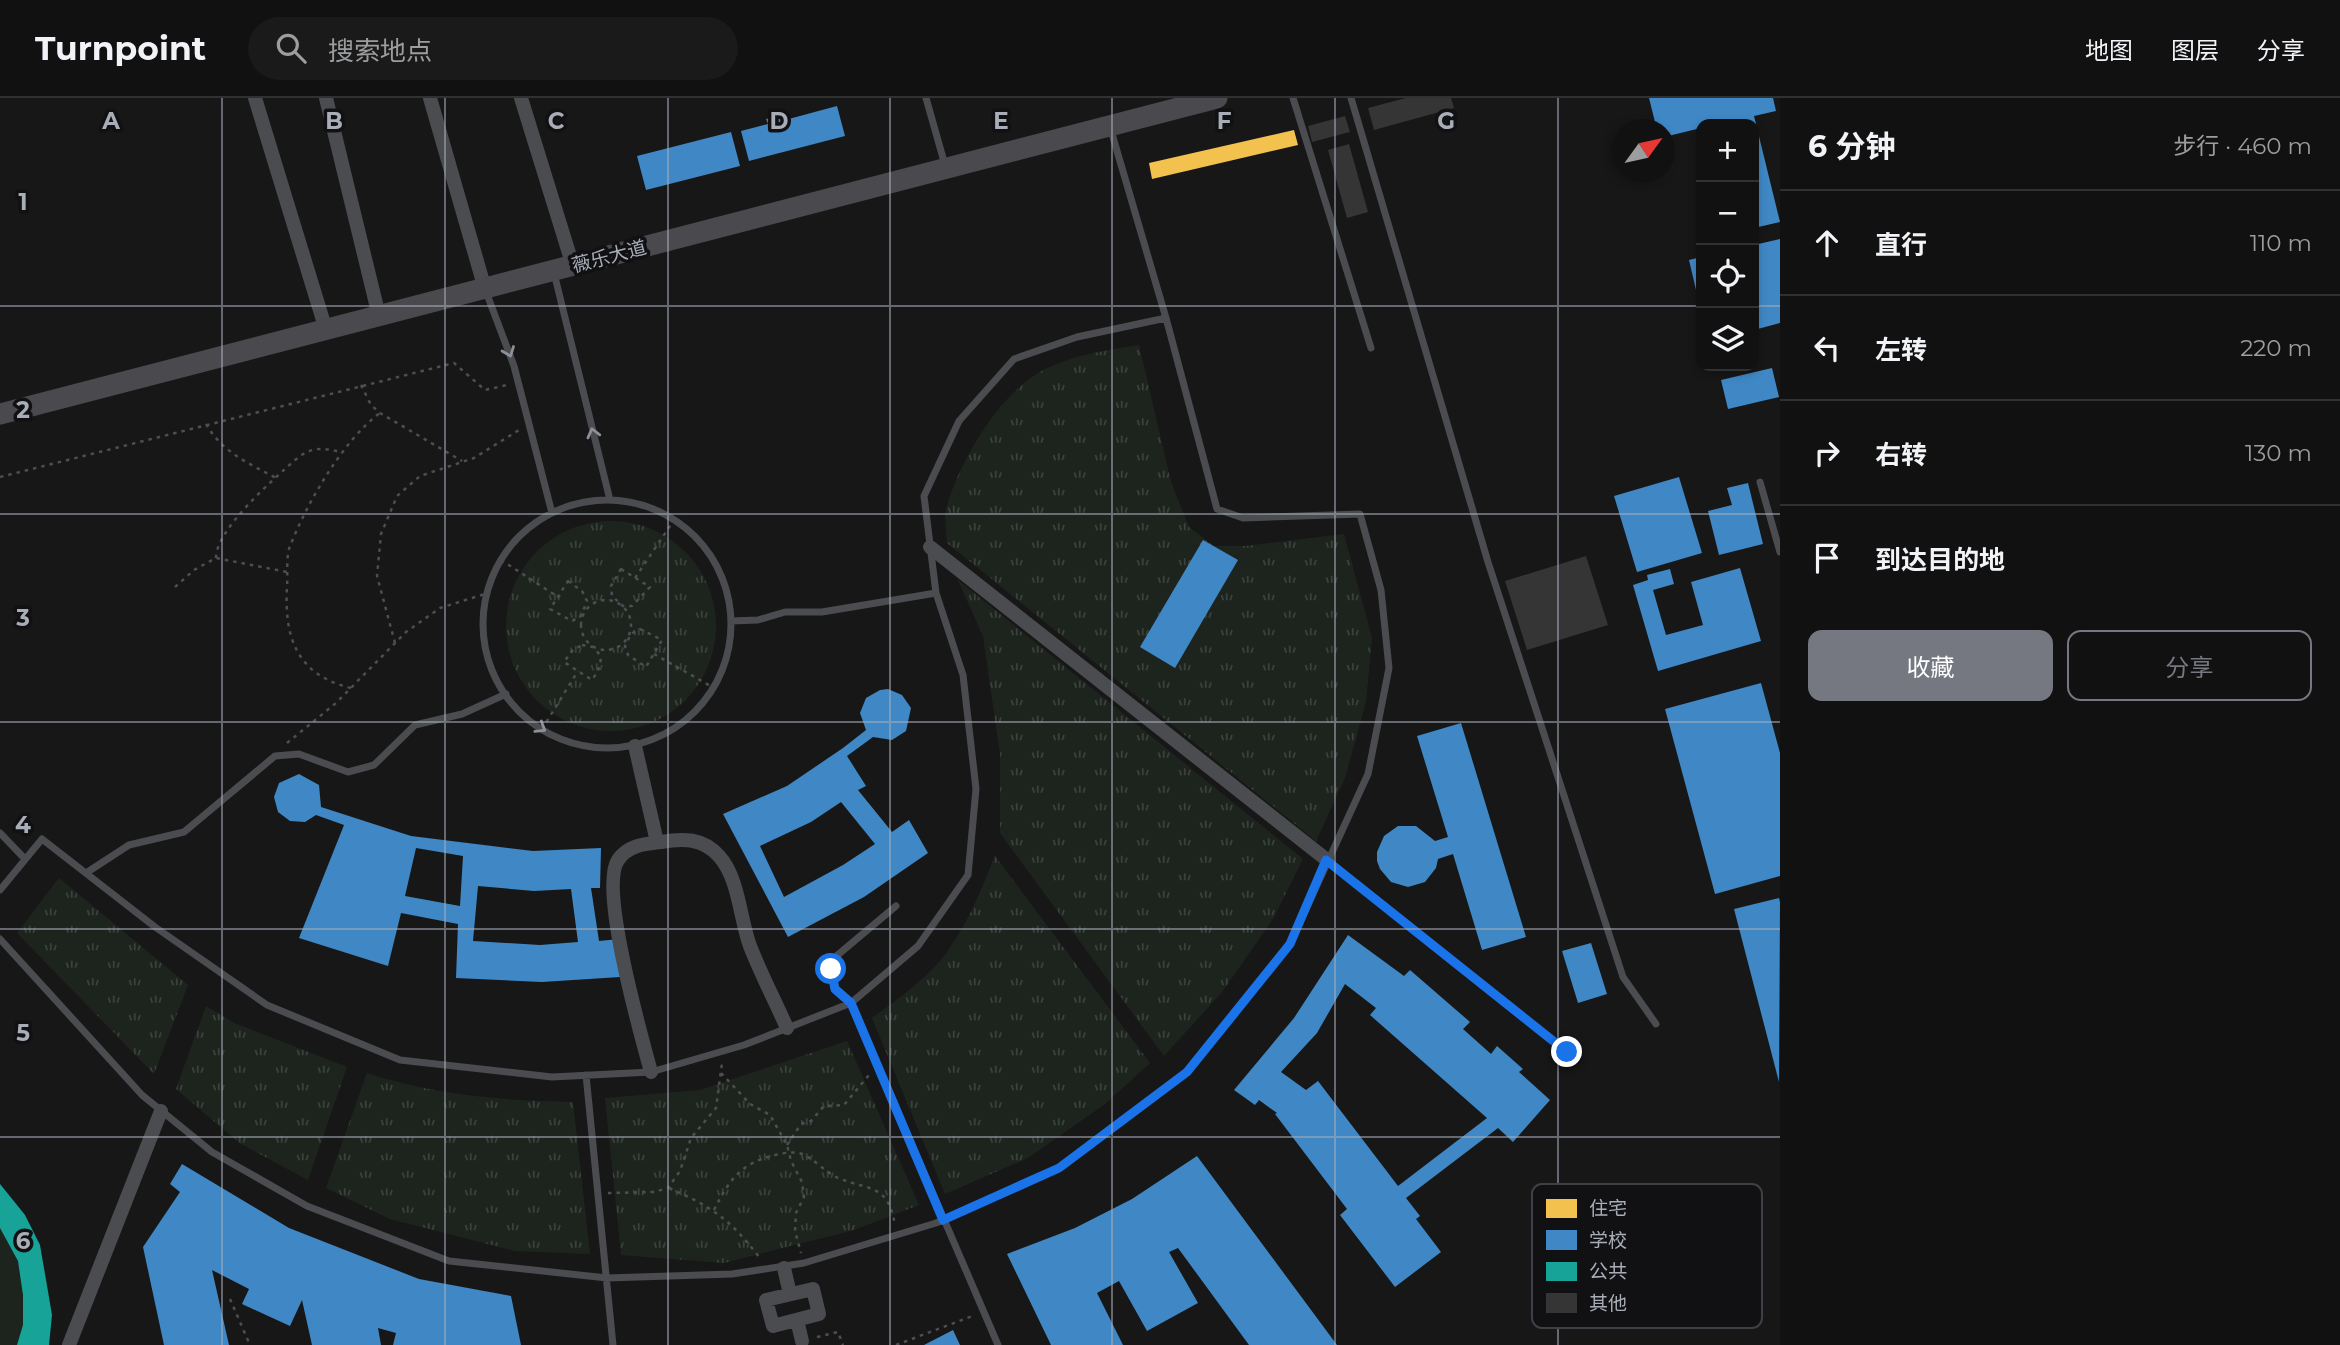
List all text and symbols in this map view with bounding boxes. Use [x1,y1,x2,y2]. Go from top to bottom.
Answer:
search box [248,17,738,80]
text: Turnpoint [35,28,206,68]
icon: search [272,29,310,67]
text: 搜索地点 [328,35,432,67]
text: 地图 [2085,36,2133,65]
text: 图层 [2171,36,2219,65]
text: 分享 [2257,36,2305,65]
text: A [101,107,120,135]
text: B [325,107,343,135]
text: C [548,107,565,135]
text: D [770,107,789,135]
text: E [993,107,1009,135]
text: F [1217,107,1232,135]
text: G [1437,107,1455,135]
north arrow [1612,119,1675,182]
map controls [1696,119,1759,371]
button: + [1696,119,1759,182]
text: 6 分钟 [1808,128,1896,165]
text: 步行 · 460 m [2173,132,2312,160]
button: − [1696,182,1759,245]
text: 1 [18,188,28,216]
icon: ahead [1808,224,1846,262]
text: 直行 [1875,229,1927,261]
text: 110 m [2250,229,2312,257]
street label: 薇乐大道 [569,236,649,277]
button: locate [1696,245,1759,308]
button: layers [1696,308,1759,371]
icon: left [1808,329,1846,367]
text: 左转 [1875,334,1927,366]
text: 220 m [2240,334,2312,362]
one-way arrow [500,346,514,358]
text: 2 [16,396,30,424]
one-way arrow [587,428,601,440]
icon: right [1808,434,1846,472]
text: 右转 [1875,439,1927,471]
text: 130 m [2245,439,2312,467]
icon: arrive [1808,539,1846,577]
text: 到达目的地 [1875,544,2005,576]
text: 3 [15,604,30,632]
button: 收藏 [1808,630,2053,701]
button: 分享 [2067,630,2312,701]
one-way arrow [534,719,547,732]
text: 4 [15,811,31,839]
route start [815,953,846,984]
text: 5 [16,1019,30,1047]
route end [1551,1036,1582,1067]
legend [1532,1184,1762,1328]
text: 住宅 [1589,1197,1627,1220]
text: 6 [16,1227,31,1255]
text: 学校 [1589,1229,1627,1252]
text: 公共 [1589,1260,1627,1283]
text: 其他 [1589,1292,1627,1315]

